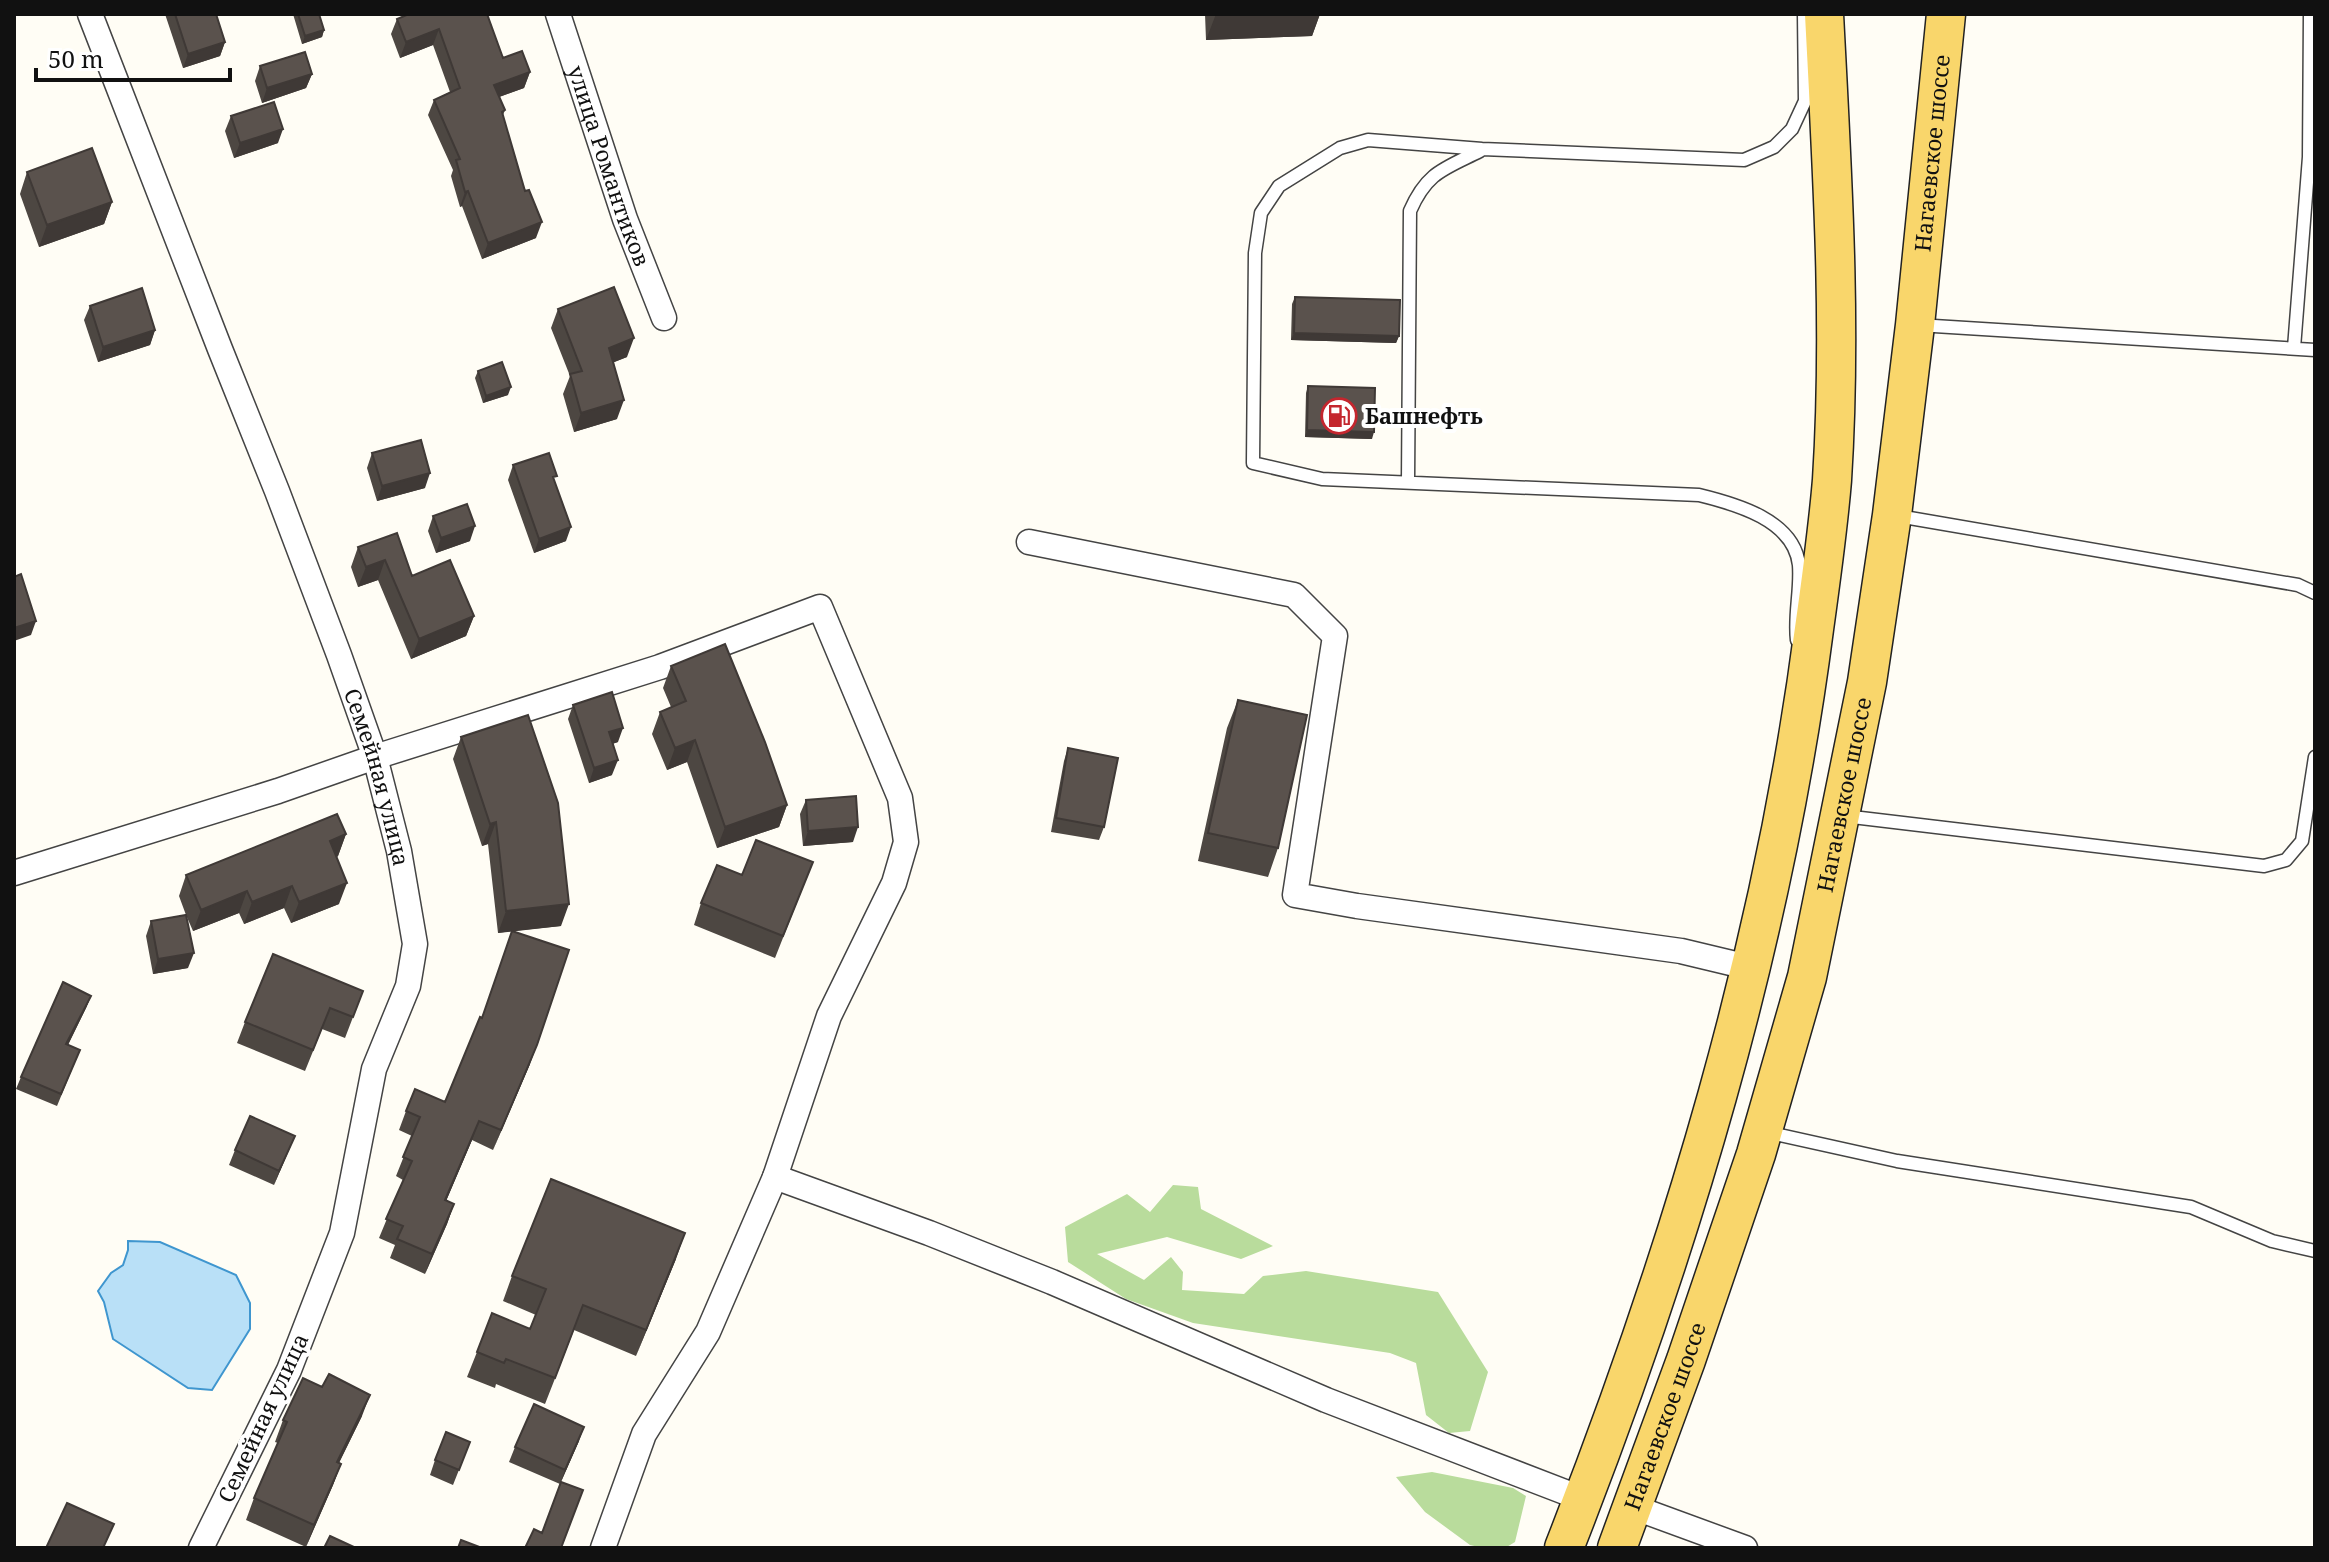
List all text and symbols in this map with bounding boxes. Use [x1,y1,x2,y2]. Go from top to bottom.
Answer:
scale bar [36,32,230,82]
text: 50 m [48,42,104,75]
street label: Нагаевское шоссе [1906,53,1956,253]
street label: улица Романтиков [562,61,658,270]
fuel station icon: Башнефть [1320,397,1358,435]
place label: Башнефть [1365,400,1483,430]
street label: Семейная улица [338,684,417,868]
street label: Нагаевское шоссе [1809,695,1878,895]
street label: Нагаевское шоссе [1616,1318,1712,1514]
street label: Семейная улица [210,1328,314,1507]

